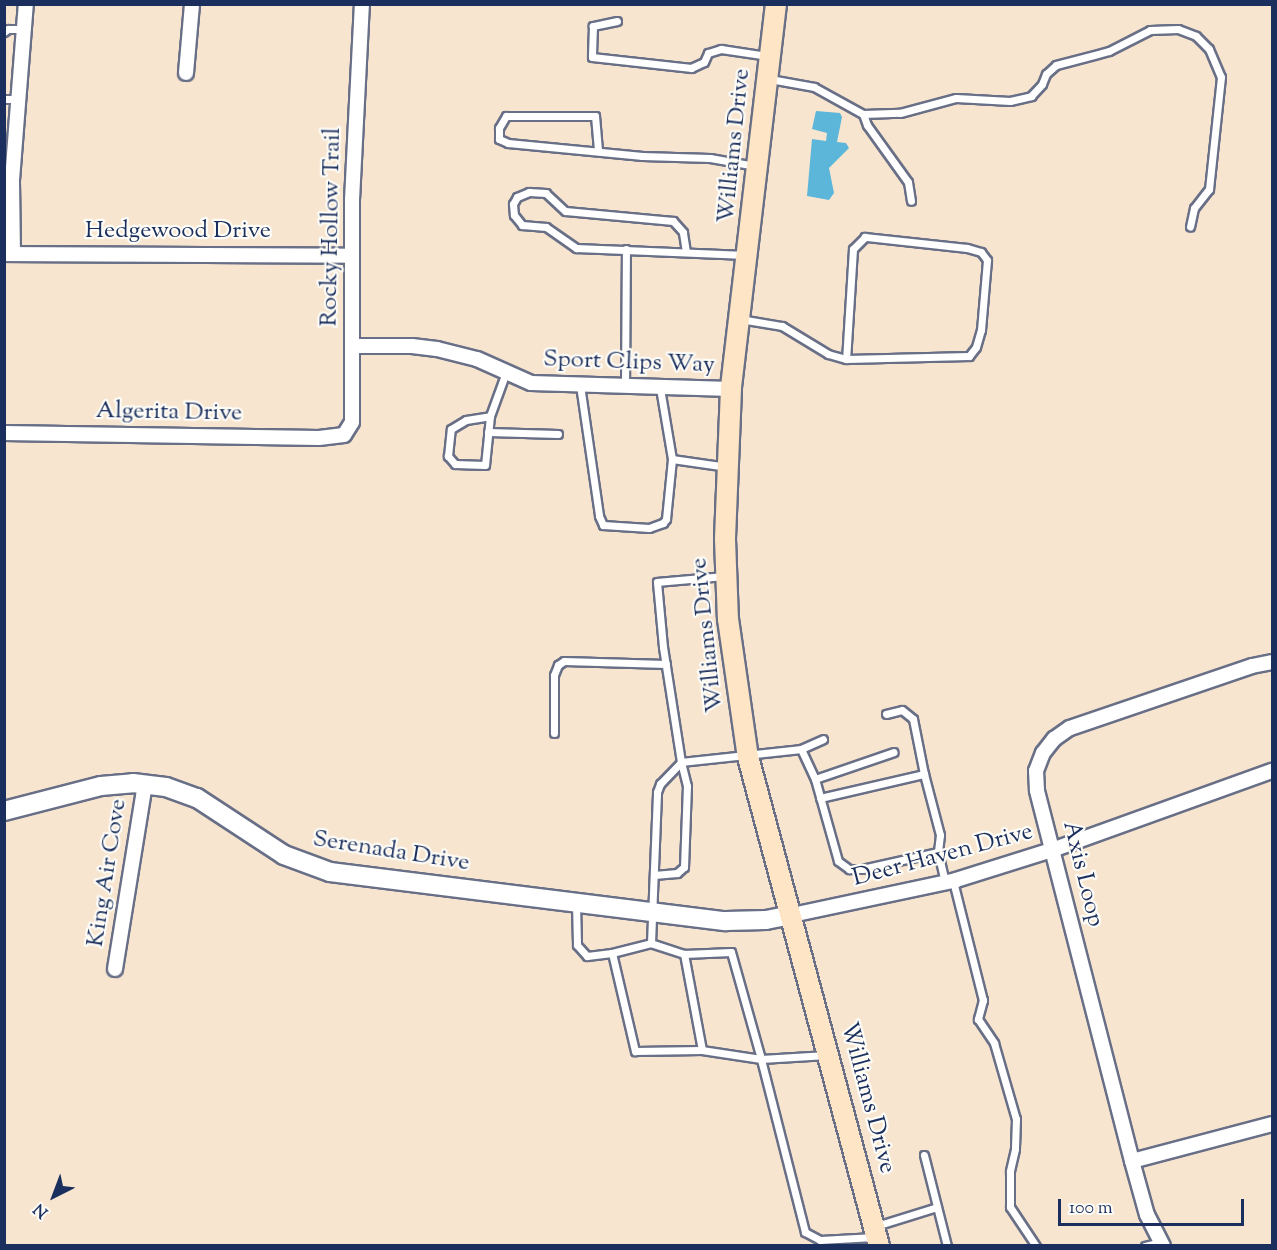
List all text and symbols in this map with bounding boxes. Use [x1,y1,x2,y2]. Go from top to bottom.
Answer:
street label: Williams Drive [713,67,757,225]
street label: Rocky Hollow Trail [316,127,348,327]
street label: Hedgewood Drive [85,218,271,246]
street label: Sport Clips Way [543,346,715,380]
street label: Algerita Drive [95,397,243,429]
street label: Williams Drive [686,556,730,714]
street label: King Air Cove [82,797,134,949]
street label: Deer Haven Drive [850,818,1036,894]
street label: Axis Loop [1055,818,1109,930]
street label: Serenada Drive [311,825,471,879]
street label: Williams Drive [833,1019,901,1177]
north arrow [24,1166,84,1226]
scale bar [1061,1187,1247,1225]
text: 100 m [1069,1196,1113,1222]
text: N [29,1197,54,1223]

